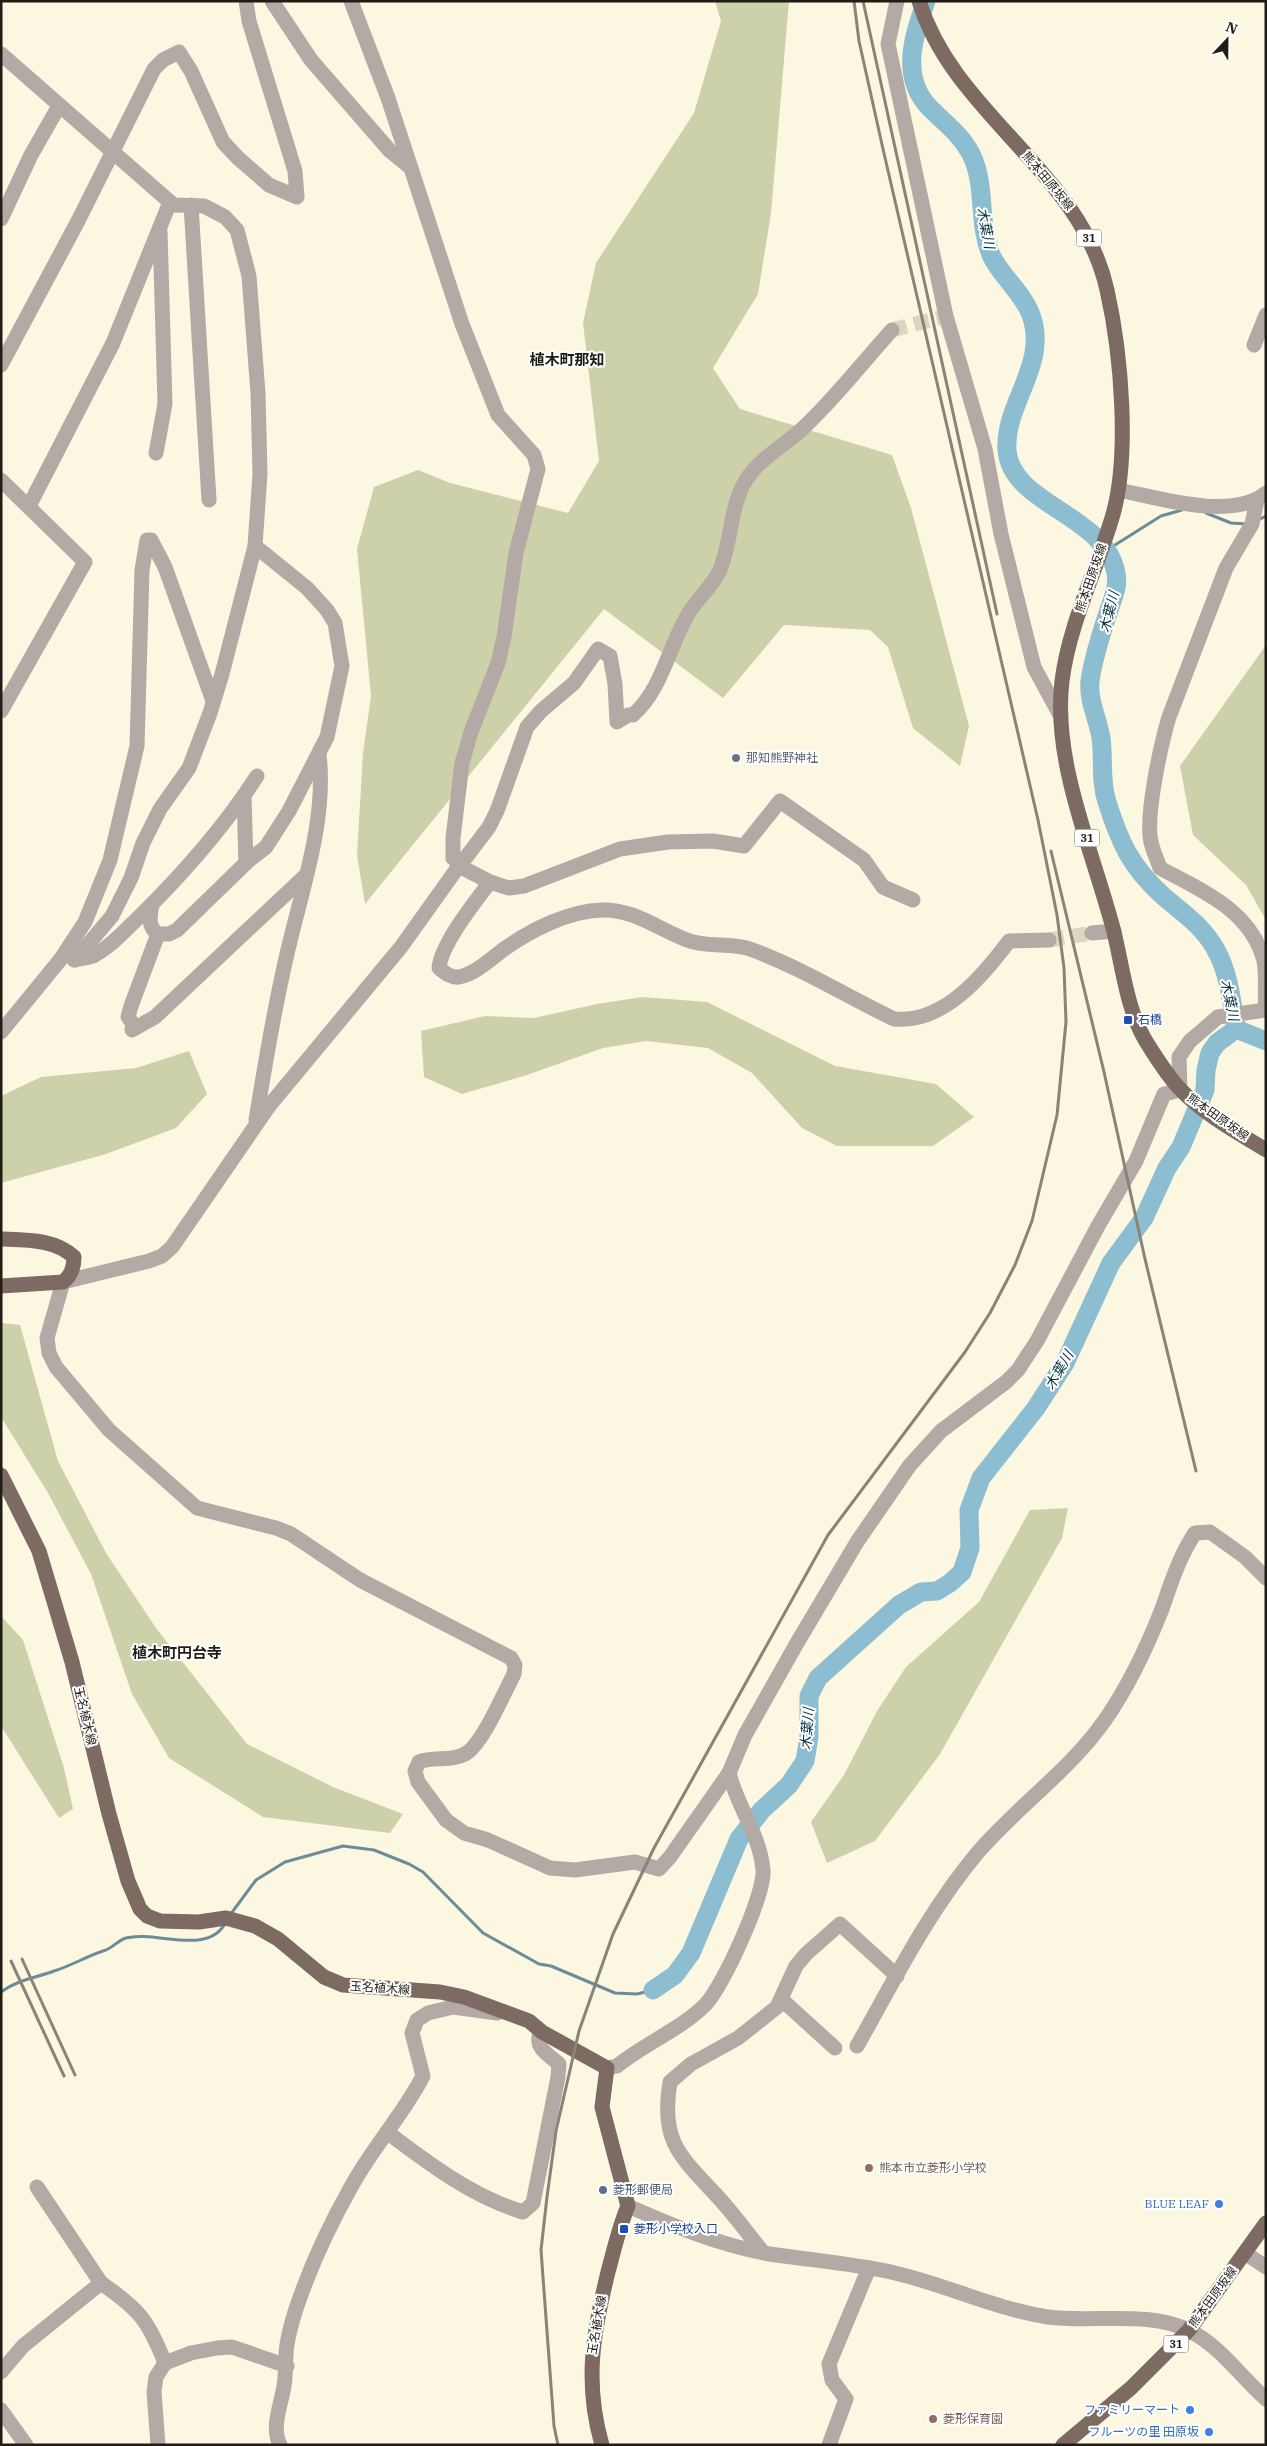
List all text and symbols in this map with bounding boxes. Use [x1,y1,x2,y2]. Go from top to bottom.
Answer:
north arrow [1202,15,1252,65]
text: N [1223,18,1240,38]
street label: 熊本田原坂線 [1019,148,1077,213]
water label: 木葉川 [973,206,999,252]
road number: 31 [1076,230,1102,247]
district label: 植木町那知 [529,350,605,369]
street label: 熊本田原坂線 [1072,541,1109,614]
water label: 木葉川 [1095,588,1123,635]
place label: 那知熊野神社 [746,750,818,765]
marker: 那知熊野神社 [730,752,742,764]
road number: 31 [1074,830,1100,846]
water label: 木葉川 [1217,978,1244,1024]
place label: 石橋 [1138,1012,1162,1027]
marker: 石橋 [1122,1014,1134,1026]
street label: 熊本田原坂線 [1184,1090,1252,1143]
water label: 木葉川 [1041,1346,1078,1393]
district label: 植木町円台寺 [132,1643,222,1662]
street label: 玉名植木線 [71,1685,100,1747]
water label: 木葉川 [797,1705,818,1751]
street label: 玉名植木線 [350,1978,410,1997]
place label: 熊本市立菱形小学校 [879,2160,987,2175]
marker: 熊本市立菱形小学校 [863,2162,875,2174]
place label: 菱形郵便局 [613,2182,673,2197]
marker: 菱形郵便局 [597,2184,609,2196]
place label: BLUE LEAF [1144,2196,1209,2211]
marker: BLUE LEAF [1213,2198,1225,2210]
place label: 菱形小学校入口 [634,2221,718,2236]
marker: 菱形小学校入口 [618,2223,630,2235]
street label: 熊本田原坂線 [1185,2263,1240,2330]
street label: 玉名植木線 [584,2294,609,2356]
road number: 31 [1164,2336,1188,2352]
place label: ファミリーマート [1084,2402,1180,2417]
marker: ファミリーマート [1184,2404,1196,2416]
place label: 菱形保育園 [943,2411,1003,2426]
marker: 菱形保育園 [927,2413,939,2425]
place label: フルーツの里 田原坂 [1088,2424,1199,2439]
marker: フルーツの里 田原坂 [1203,2426,1215,2438]

